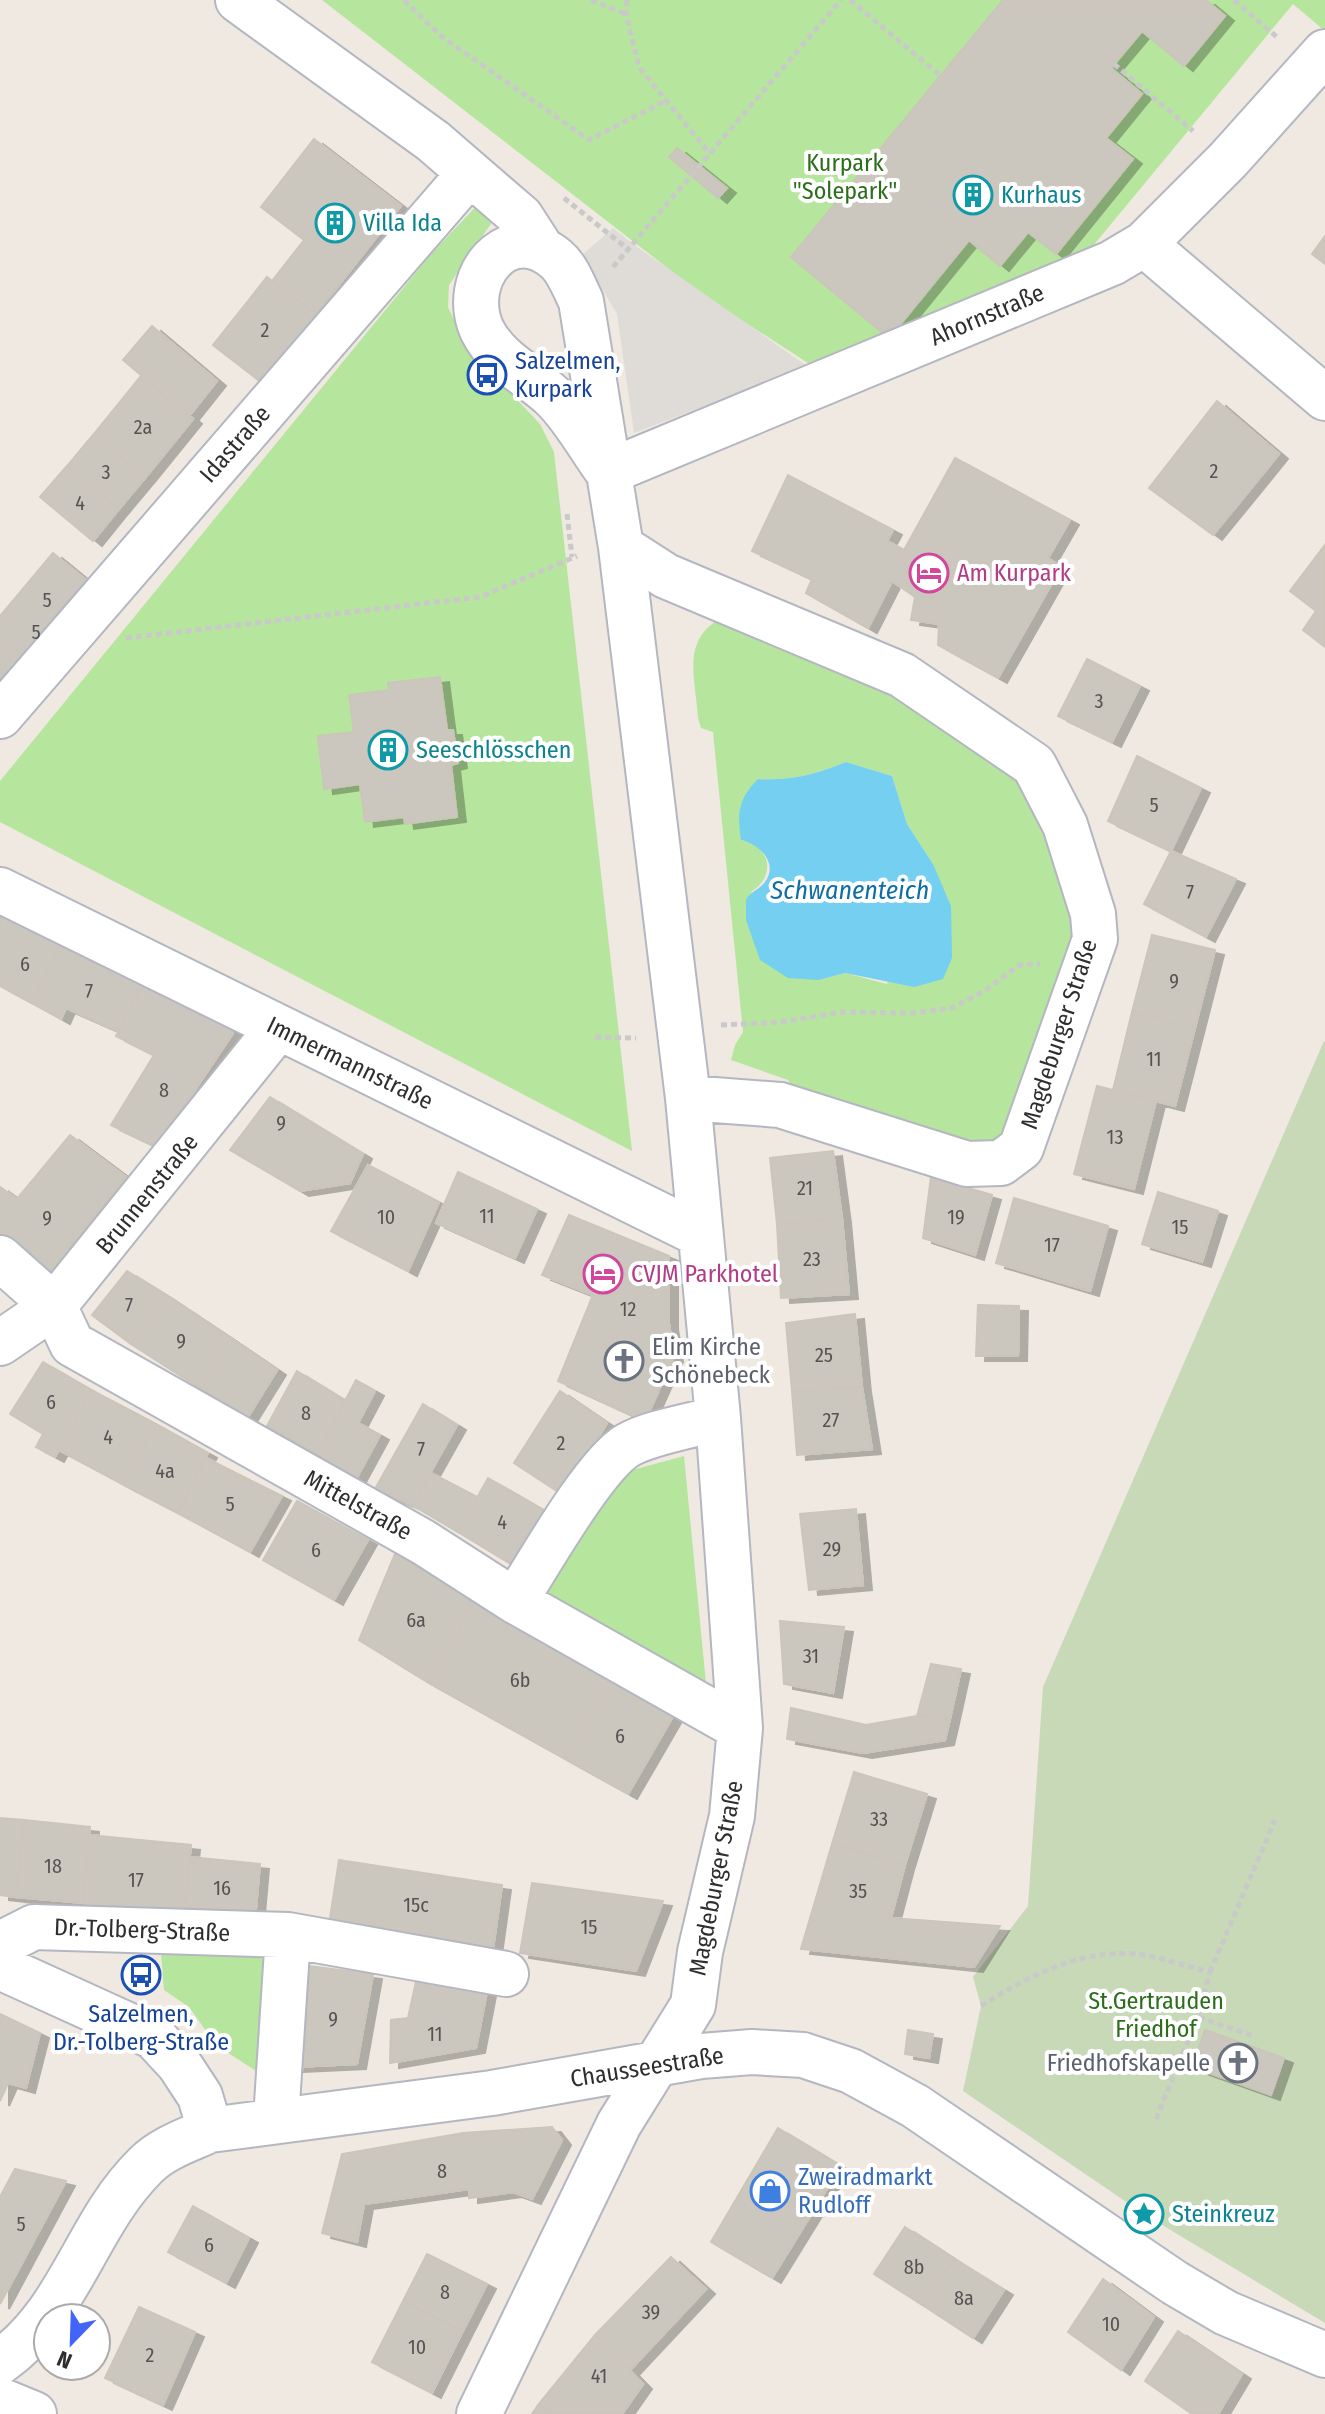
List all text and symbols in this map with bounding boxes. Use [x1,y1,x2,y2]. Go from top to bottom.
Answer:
park label: Kurpark "Solepark" [793,149,897,205]
building icon: Kurhaus [952,174,994,216]
place label: Kurhaus [1001,181,1082,209]
building icon: Villa Ida [314,202,356,244]
place label: Villa Ida [363,209,442,237]
street label: Ahornstraße [926,278,1048,352]
house number: 2 [261,318,270,342]
place label: Salzelmen, Kurpark [515,347,620,403]
bus stop icon: Salzelmen, Kurpark [466,354,508,396]
street label: Idastraße [194,400,276,488]
house number: 2a [134,415,152,439]
house number: 2 [1210,459,1219,483]
house number: 3 [101,460,111,484]
house number: 4 [75,491,85,515]
hotel icon: Am Kurpark [908,552,950,594]
place label: Am Kurpark [957,559,1072,587]
house number: 5 [42,588,52,612]
house number: 5 [31,620,41,644]
house number: 3 [1094,689,1104,713]
building icon: Seeschlösschen [367,729,409,771]
place label: Seeschlösschen [416,736,571,764]
house number: 5 [1149,793,1159,817]
water label: Schwanenteich [770,875,929,906]
house number: 7 [1186,880,1194,904]
street label: Magdeburger Straße [1015,935,1103,1133]
house number: 6 [20,952,30,976]
house number: 9 [1169,969,1179,993]
house number: 7 [85,979,93,1003]
street label: Immermannstraße [262,1011,438,1115]
house number: 11 [1146,1047,1162,1071]
house number: 8 [159,1078,169,1102]
house number: 9 [276,1111,286,1135]
house number: 13 [1107,1125,1123,1149]
street label: Brunnenstraße [90,1128,204,1260]
house number: 21 [797,1176,813,1200]
house number: 11 [479,1204,495,1228]
house number: 10 [377,1205,395,1229]
house number: 19 [947,1205,965,1229]
house number: 9 [42,1206,52,1230]
house number: 15 [1172,1215,1188,1239]
house number: 17 [1044,1233,1060,1257]
house number: 23 [803,1247,821,1271]
hotel icon: CVJM Parkhotel [582,1253,624,1295]
place label: CVJM Parkhotel [631,1260,778,1288]
house number: 7 [125,1293,133,1317]
house number: 12 [620,1297,636,1321]
house number: 9 [176,1329,186,1353]
place label: Elim Kirche Schönebeck [652,1333,771,1389]
church icon: Elim Kirche Schönebeck [603,1340,645,1382]
house number: 25 [815,1343,833,1367]
house number: 6 [46,1390,56,1414]
house number: 8 [301,1401,311,1425]
house number: 27 [823,1408,839,1432]
house number: 4 [103,1425,113,1449]
house number: 2 [557,1431,566,1455]
house number: 7 [417,1437,425,1461]
house number: 4a [155,1459,175,1483]
street label: Mittelstraße [299,1464,417,1546]
house number: 5 [225,1492,235,1516]
house number: 4 [497,1510,507,1534]
house number: 29 [823,1537,841,1561]
house number: 6 [311,1538,321,1562]
house number: 6a [406,1608,426,1632]
house number: 31 [803,1644,819,1668]
house number: 6b [510,1668,530,1692]
house number: 6 [615,1724,625,1748]
street label: Magdeburger Straße [683,1778,749,1978]
house number: 33 [870,1807,888,1831]
house number: 18 [44,1854,62,1878]
house number: 17 [128,1868,144,1892]
house number: 16 [213,1876,231,1900]
house number: 35 [849,1879,867,1903]
house number: 15c [403,1893,429,1917]
street label: Dr.-Tolberg-Straße [53,1913,231,1947]
house number: 15 [581,1915,597,1939]
bus stop icon: Salzelmen, Dr.-Tolberg-Straße [120,1954,162,1996]
park label: St.Gertrauden Friedhof [1088,1987,1224,2043]
place label: Salzelmen, Dr.-Tolberg-Straße [53,2000,229,2056]
house number: 9 [328,2007,338,2031]
house number: 11 [427,2022,443,2046]
street label: Chausseestraße [568,2041,726,2093]
church icon: Friedhofskapelle [1217,2042,1259,2084]
place label: Friedhofskapelle [1047,2049,1210,2077]
house number: 8 [437,2159,447,2183]
place label: Zweiradmarkt Rudloff [798,2163,933,2219]
shop icon: Zweiradmarkt Rudloff [749,2170,791,2212]
place icon: Steinkreuz [1123,2193,1165,2235]
place label: Steinkreuz [1172,2200,1275,2228]
house number: 5 [16,2212,26,2236]
house number: 6 [204,2233,214,2257]
house number: 8b [904,2255,924,2279]
house number: 8 [440,2280,450,2304]
house number: 8a [954,2286,974,2310]
house number: 39 [642,2300,660,2324]
north arrow [32,2302,112,2382]
house number: 10 [1102,2312,1120,2336]
house number: 10 [408,2335,426,2359]
house number: 2 [146,2343,155,2367]
text: N [53,2345,76,2375]
house number: 41 [591,2364,607,2388]

